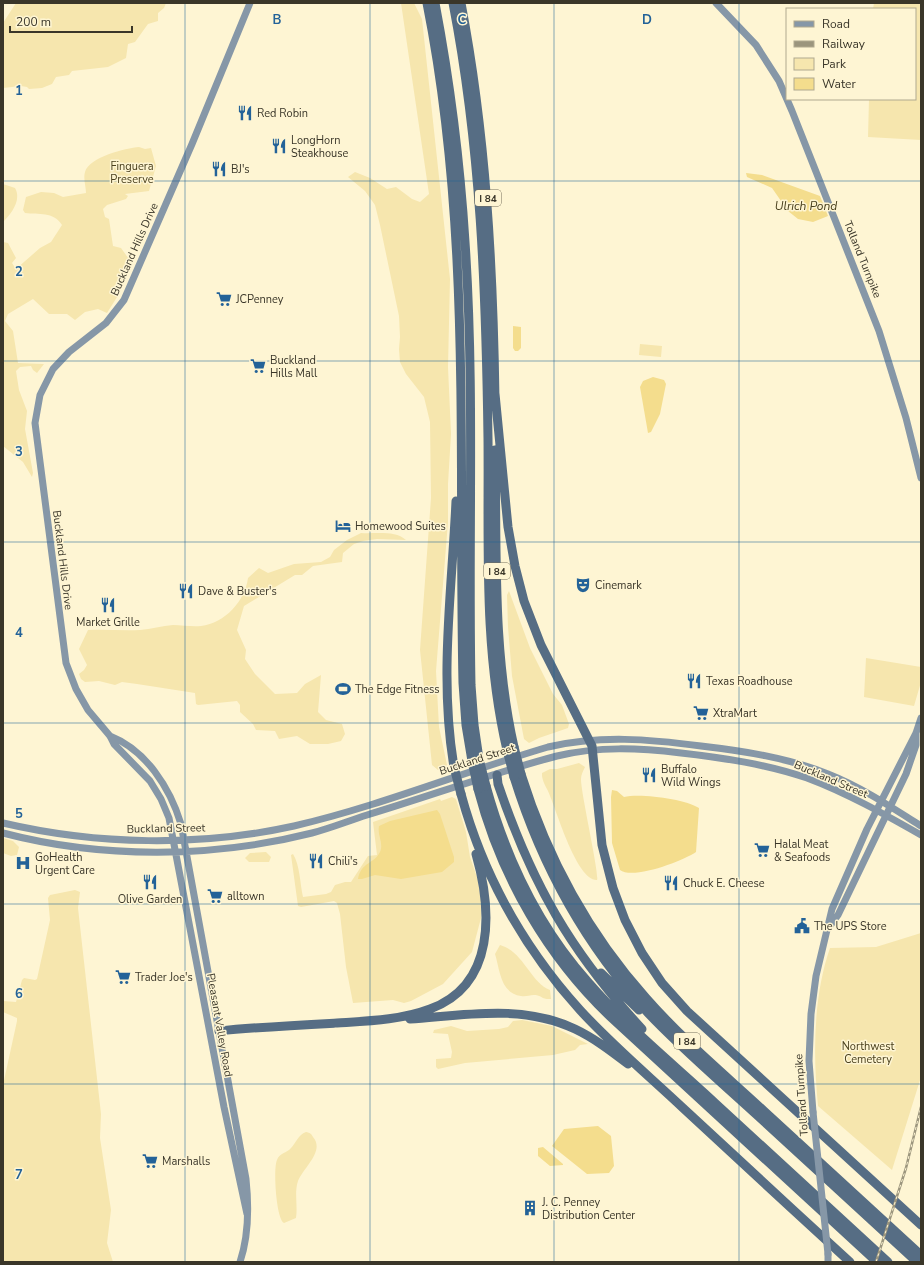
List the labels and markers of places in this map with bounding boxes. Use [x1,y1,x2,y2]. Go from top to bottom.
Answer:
restaurant icon: Red Robin [236,104,254,122]
place label: Red Robin [257,106,308,121]
place label: LongHorn Steakhouse [291,133,349,161]
restaurant icon: LongHorn Steakhouse [270,137,288,155]
restaurant icon: BJ's [210,160,228,178]
place label: BJ's [231,162,250,177]
supermarket icon: JCPenney [215,290,233,308]
place label: JCPenney [235,292,284,307]
place label: Buckland Hills Mall [270,353,318,381]
supermarket icon: Buckland Hills Mall [249,357,267,375]
hotel icon: Homewood Suites [334,517,352,535]
place label: Homewood Suites [355,519,446,534]
theatre icon: Cinemark [574,576,592,594]
place label: Cinemark [595,578,642,593]
restaurant icon: Dave & Buster's [177,582,195,600]
place label: Dave & Buster's [198,584,277,599]
restaurant icon: Market Grille [99,596,117,614]
place label: Market Grille [76,615,140,630]
restaurant icon: Texas Roadhouse [685,672,703,690]
place label: Texas Roadhouse [706,674,793,689]
sports icon: The Edge Fitness [334,680,352,698]
place label: The Edge Fitness [355,682,440,697]
supermarket icon: XtraMart [692,704,710,722]
place label: XtraMart [713,706,757,721]
place label: Buffalo Wild Wings [661,762,721,790]
restaurant icon: Buffalo Wild Wings [640,766,658,784]
place label: Halal Meat & Seafoods [774,837,830,865]
supermarket icon: Halal Meat & Seafoods [753,841,771,859]
place label: GoHealth Urgent Care [35,850,95,878]
restaurant icon: Chili's [307,852,325,870]
hospital icon: GoHealth Urgent Care [14,854,32,872]
place label: Chili's [328,854,358,869]
restaurant icon: Olive Garden [141,873,159,891]
restaurant icon: Chuck E. Cheese [662,874,680,892]
place label: Chuck E. Cheese [683,876,765,891]
supermarket icon: alltown [206,887,224,905]
place label: alltown [227,889,265,904]
place label: Olive Garden [118,892,182,907]
public building icon: The UPS Store [793,917,811,935]
place label: The UPS Store [814,919,887,934]
supermarket icon: Trader Joe's [114,968,132,986]
place label: Trader Joe's [135,970,193,985]
supermarket icon: Marshalls [141,1152,159,1170]
place label: Marshalls [162,1154,210,1169]
place label: J. C. Penney Distribution Center [541,1195,635,1223]
building icon: J. C. Penney Distribution Center [521,1199,539,1217]

